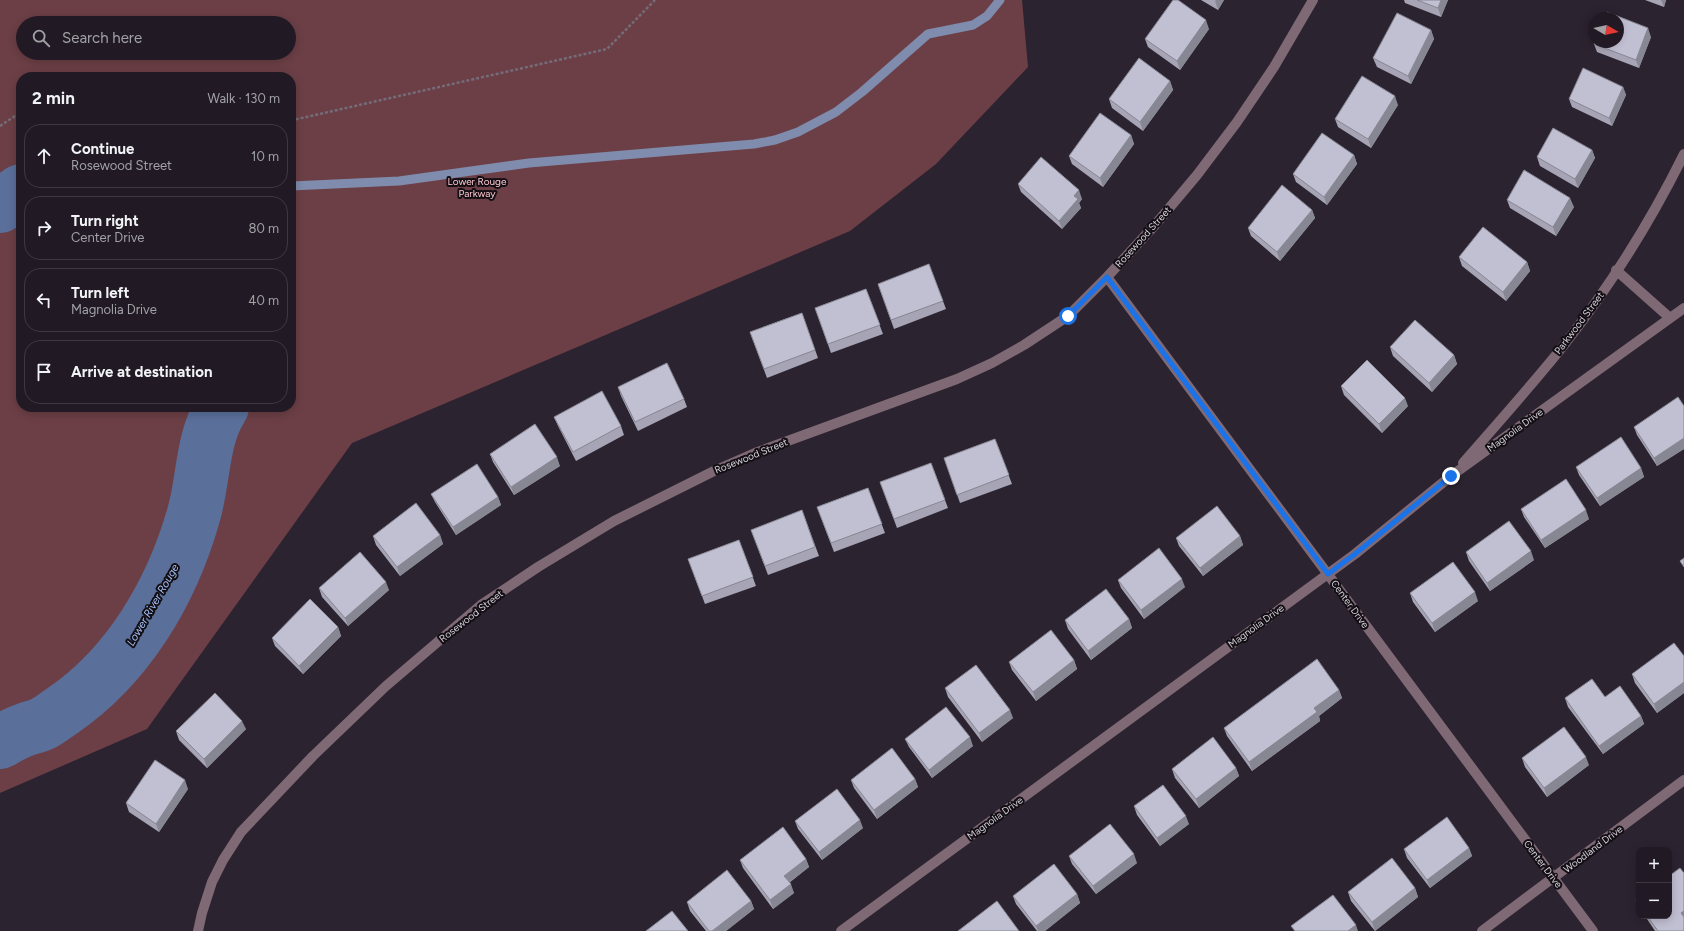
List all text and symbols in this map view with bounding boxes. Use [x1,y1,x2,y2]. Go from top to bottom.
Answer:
north arrow [1588,12,1624,48]
search box [16,16,296,60]
icon: search [30,27,52,49]
text: Search here [62,29,142,47]
text: 2 min [32,88,75,108]
text: Walk · 130 m [207,91,280,106]
text: Continue [71,140,134,158]
icon: ahead [33,145,55,167]
text: 10 m [251,149,279,164]
text: Rosewood Street [71,158,172,173]
park label: Lower Rouge Parkway [448,175,507,200]
street label: Rosewood Street [1112,204,1174,270]
text: Turn right [71,212,139,230]
icon: right [33,217,55,239]
text: 80 m [248,221,279,236]
text: Center Drive [71,230,144,245]
text: Turn left [71,284,129,302]
icon: left [33,289,55,311]
street label: Parkwood Street [1551,289,1607,357]
text: 40 m [248,293,279,308]
text: Magnolia Drive [71,302,157,317]
route start [1059,307,1077,325]
icon: arrive [33,361,55,383]
text: Arrive at destination [71,363,212,381]
street label: Magnolia Drive [1484,405,1546,455]
street label: Rosewood Street [713,435,790,477]
route end [1442,467,1460,485]
water label: Lower River Rouge [124,562,182,648]
street label: Center Drive [1328,577,1372,631]
street label: Rosewood Street [436,587,506,645]
street label: Magnolia Drive [1225,601,1287,651]
street label: Magnolia Drive [964,793,1026,843]
street label: Woodland Drive [1561,822,1626,876]
street label: Center Drive [1521,838,1565,891]
map controls [1636,847,1672,919]
button: + [1636,847,1672,883]
button: − [1636,883,1672,919]

